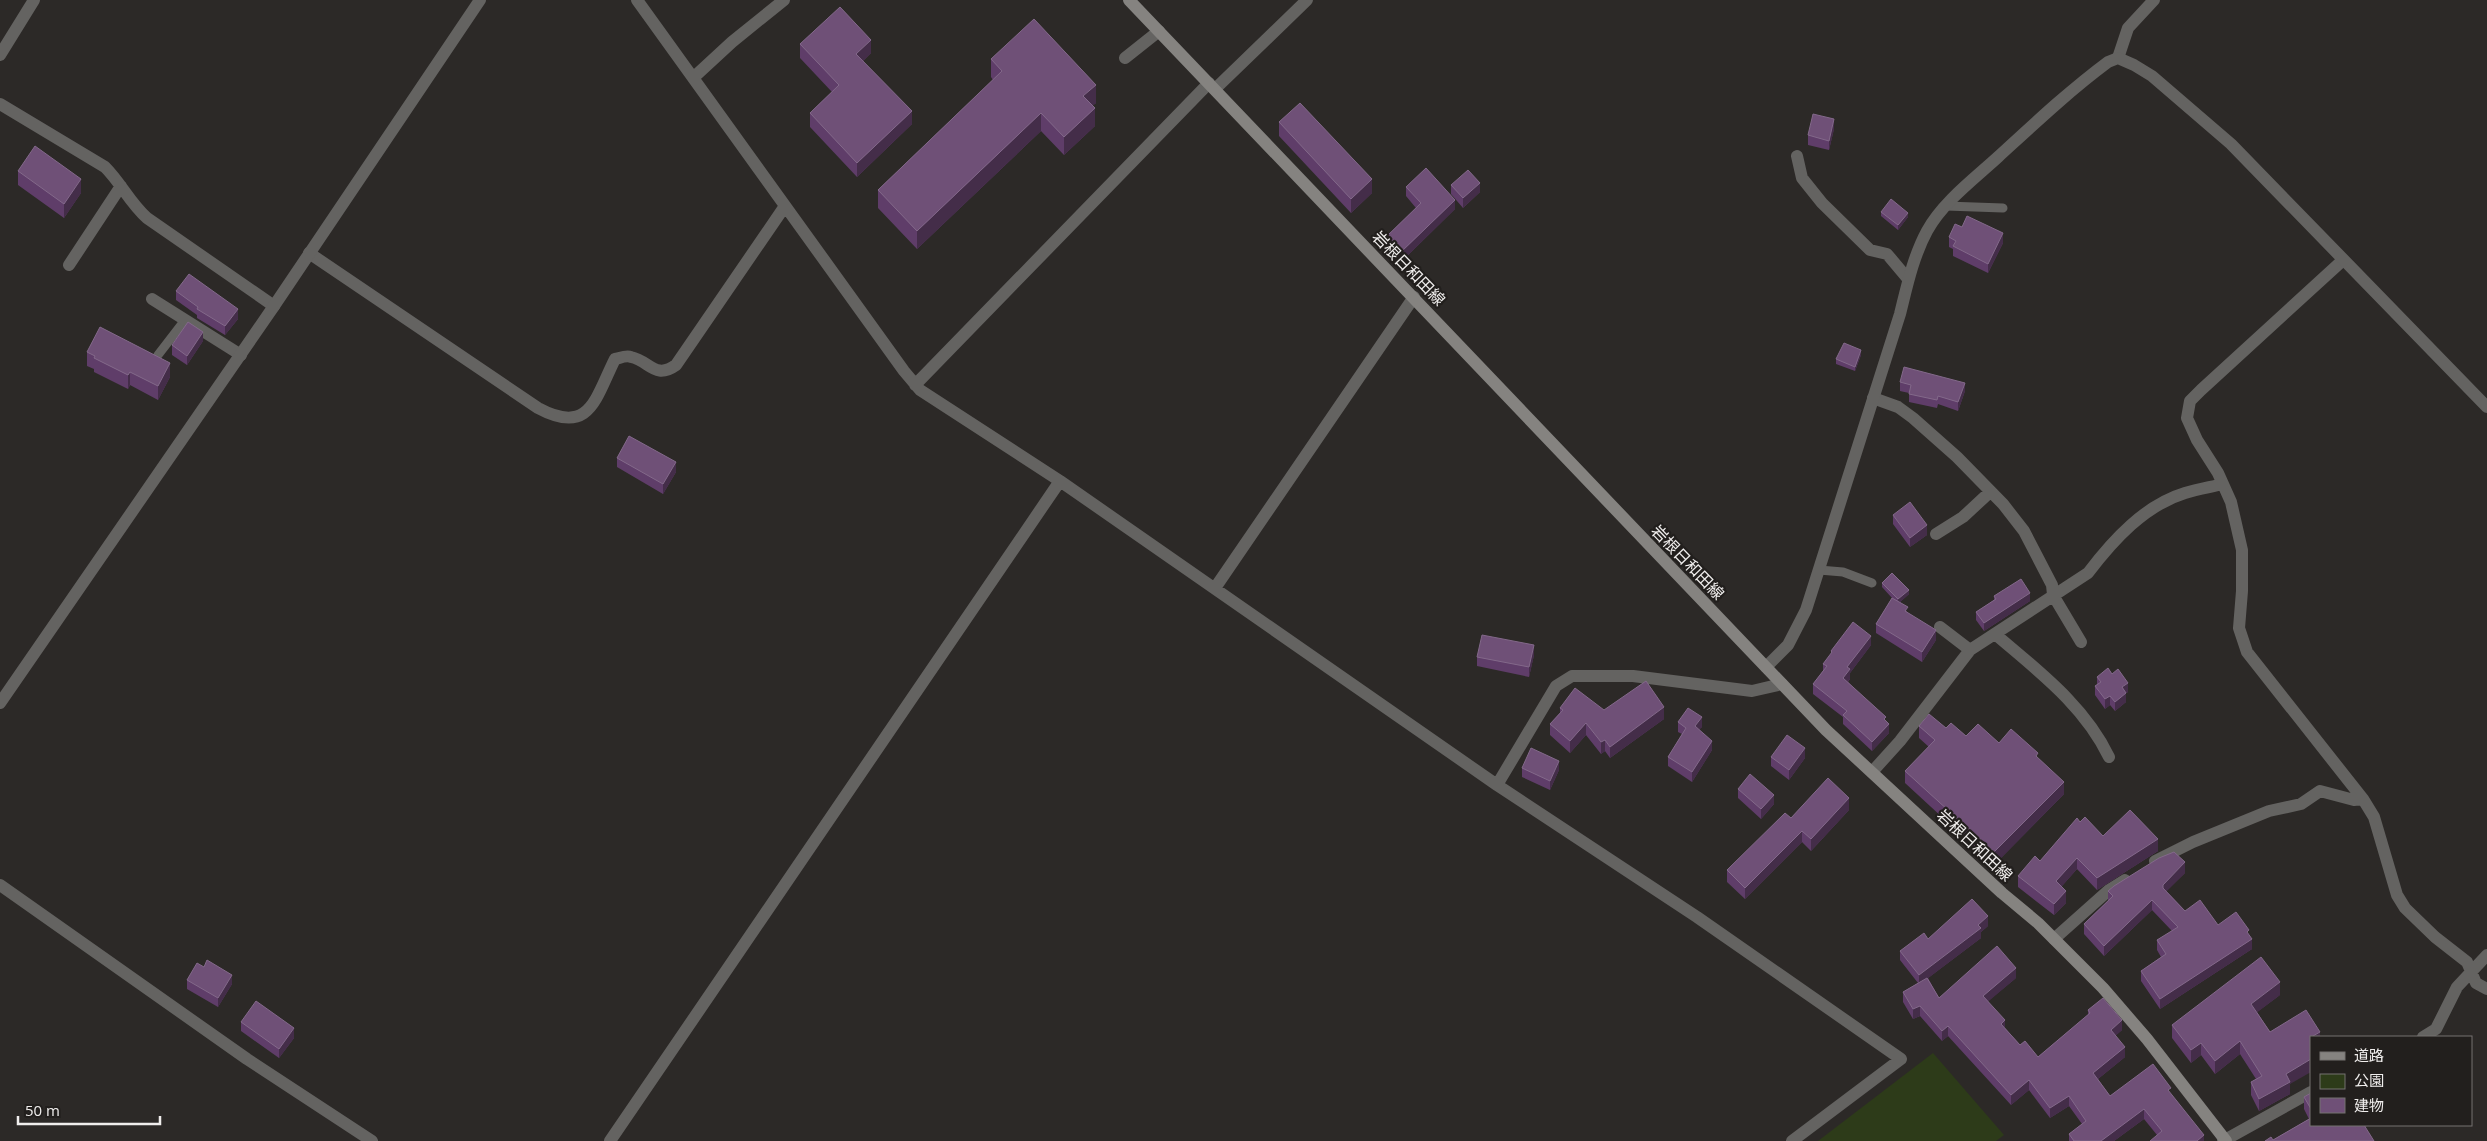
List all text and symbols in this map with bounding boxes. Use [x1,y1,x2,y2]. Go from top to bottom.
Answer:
street label: 岩根日和田線 [1368,226,1450,310]
street label: 岩根日和田線 [1647,520,1729,604]
street label: 岩根日和田線 [1932,804,2018,886]
legend [2310,1036,2472,1126]
text: 道路 [2354,1045,2384,1065]
text: 公園 [2354,1070,2384,1090]
scale bar [18,1094,160,1126]
text: 建物 [2354,1095,2384,1115]
text: 50 m [25,1100,60,1120]

